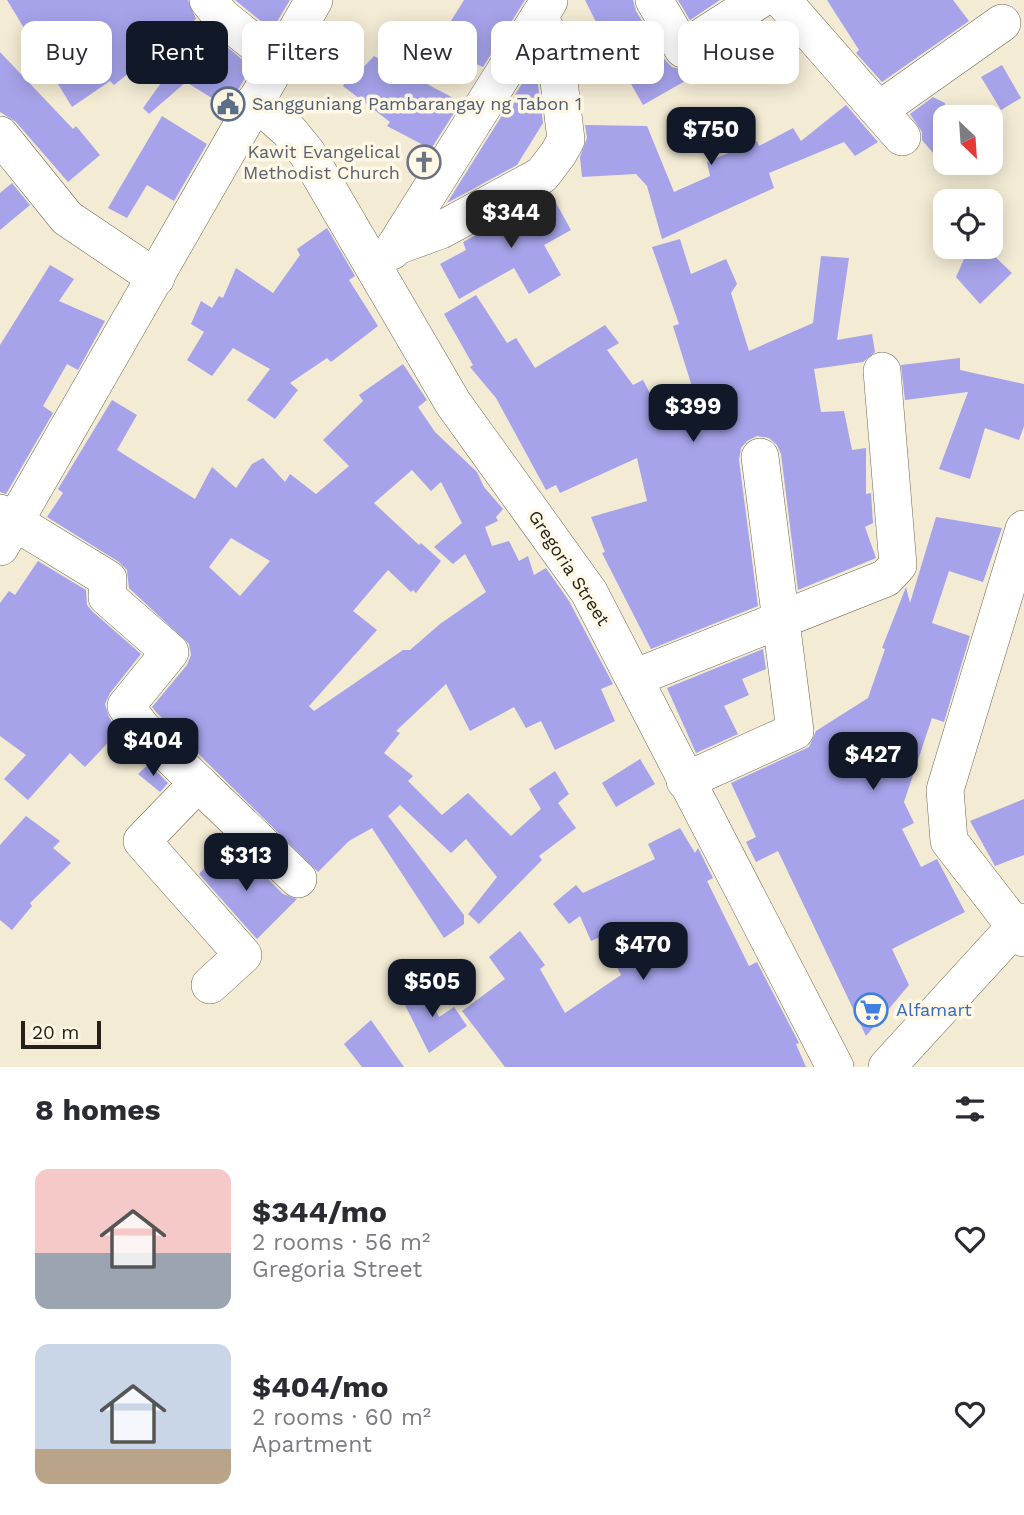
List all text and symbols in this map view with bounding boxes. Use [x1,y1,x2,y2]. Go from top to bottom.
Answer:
chip: Buy [21,21,112,84]
chip: Rent [126,21,228,84]
chip: Filters [242,21,364,84]
chip: New [378,21,477,84]
chip: Apartment [491,21,664,84]
chip: House [678,21,799,84]
public building icon: Sangguniang Pambarangay ng Tabon 1 [209,85,247,123]
place label: Sangguniang Pambarangay ng Tabon 1 [252,93,582,114]
north arrow [933,105,1003,175]
map controls [933,105,1003,259]
pin: $750 [670,108,752,167]
text: $750 [683,116,739,143]
place label: Kawit Evangelical Methodist Church [243,141,400,183]
church icon: Kawit Evangelical Methodist Church [405,143,443,181]
button: locate [933,189,1003,259]
pin: $344 [470,190,552,250]
text: $344 [482,199,540,226]
pin: $399 [652,384,734,444]
text: $399 [665,393,721,420]
street label: Gregoria Street [524,506,615,630]
pin: $404 [112,718,194,778]
text: $404 [123,727,183,754]
pin: $427 [832,732,914,792]
text: $427 [845,741,901,768]
pin: $313 [205,834,287,893]
text: $313 [220,842,272,869]
pin: $470 [602,922,684,982]
text: $470 [615,931,671,958]
pin: $505 [391,960,473,1019]
text: $505 [404,968,460,995]
supermarket icon: Alfamart [852,991,890,1029]
place label: Alfamart [896,999,972,1020]
scale bar [21,1018,102,1050]
text: 20 m [32,1021,79,1044]
icon: filters [951,1090,989,1128]
text: 8 homes [35,1092,161,1127]
text: $344/mo [252,1194,387,1229]
icon: home [91,1197,175,1281]
icon: heart [951,1220,989,1258]
text: 2 rooms · 56 m² [252,1229,430,1256]
text: Gregoria Street [252,1256,422,1283]
text: $404/mo [252,1369,389,1404]
icon: home [91,1372,175,1456]
icon: heart [951,1395,989,1433]
text: 2 rooms · 60 m² [252,1404,431,1431]
text: Apartment [252,1431,372,1458]

